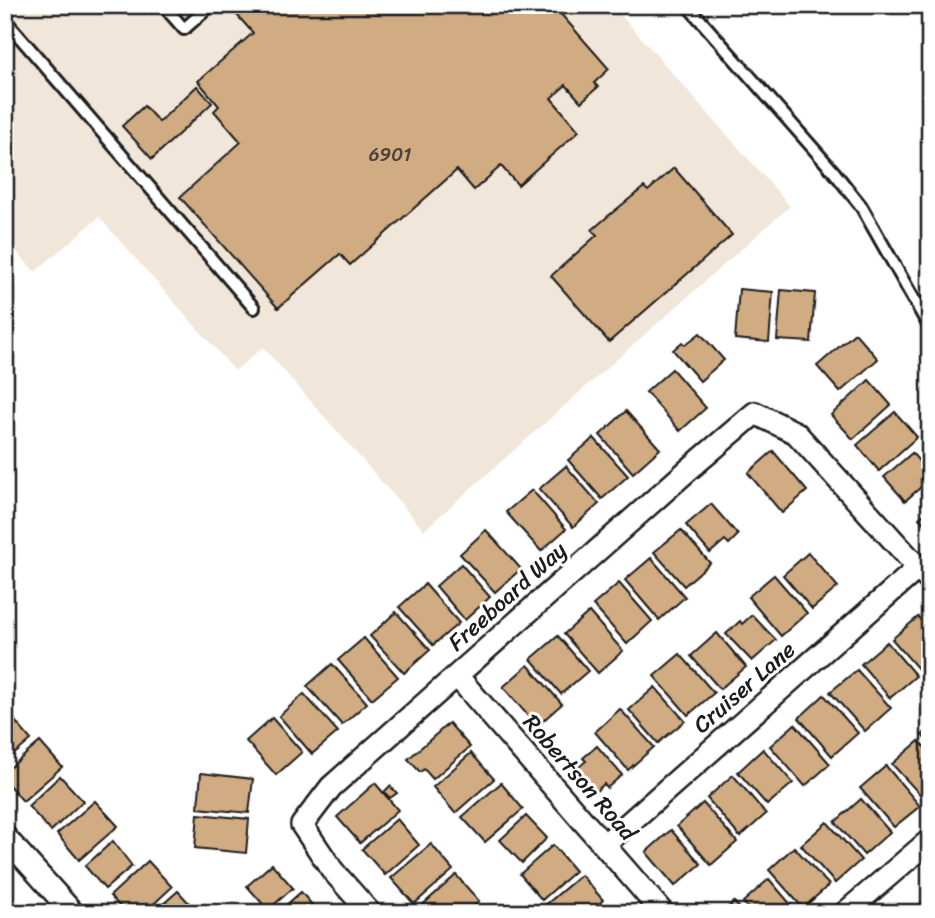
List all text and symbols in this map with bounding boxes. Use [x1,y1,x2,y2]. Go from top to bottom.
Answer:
house number: 6901 [369,138,411,171]
street label: Freeboard Way [438,531,577,662]
street label: Cruiser Lane [683,630,805,744]
street label: Robertson Road [512,704,648,852]

